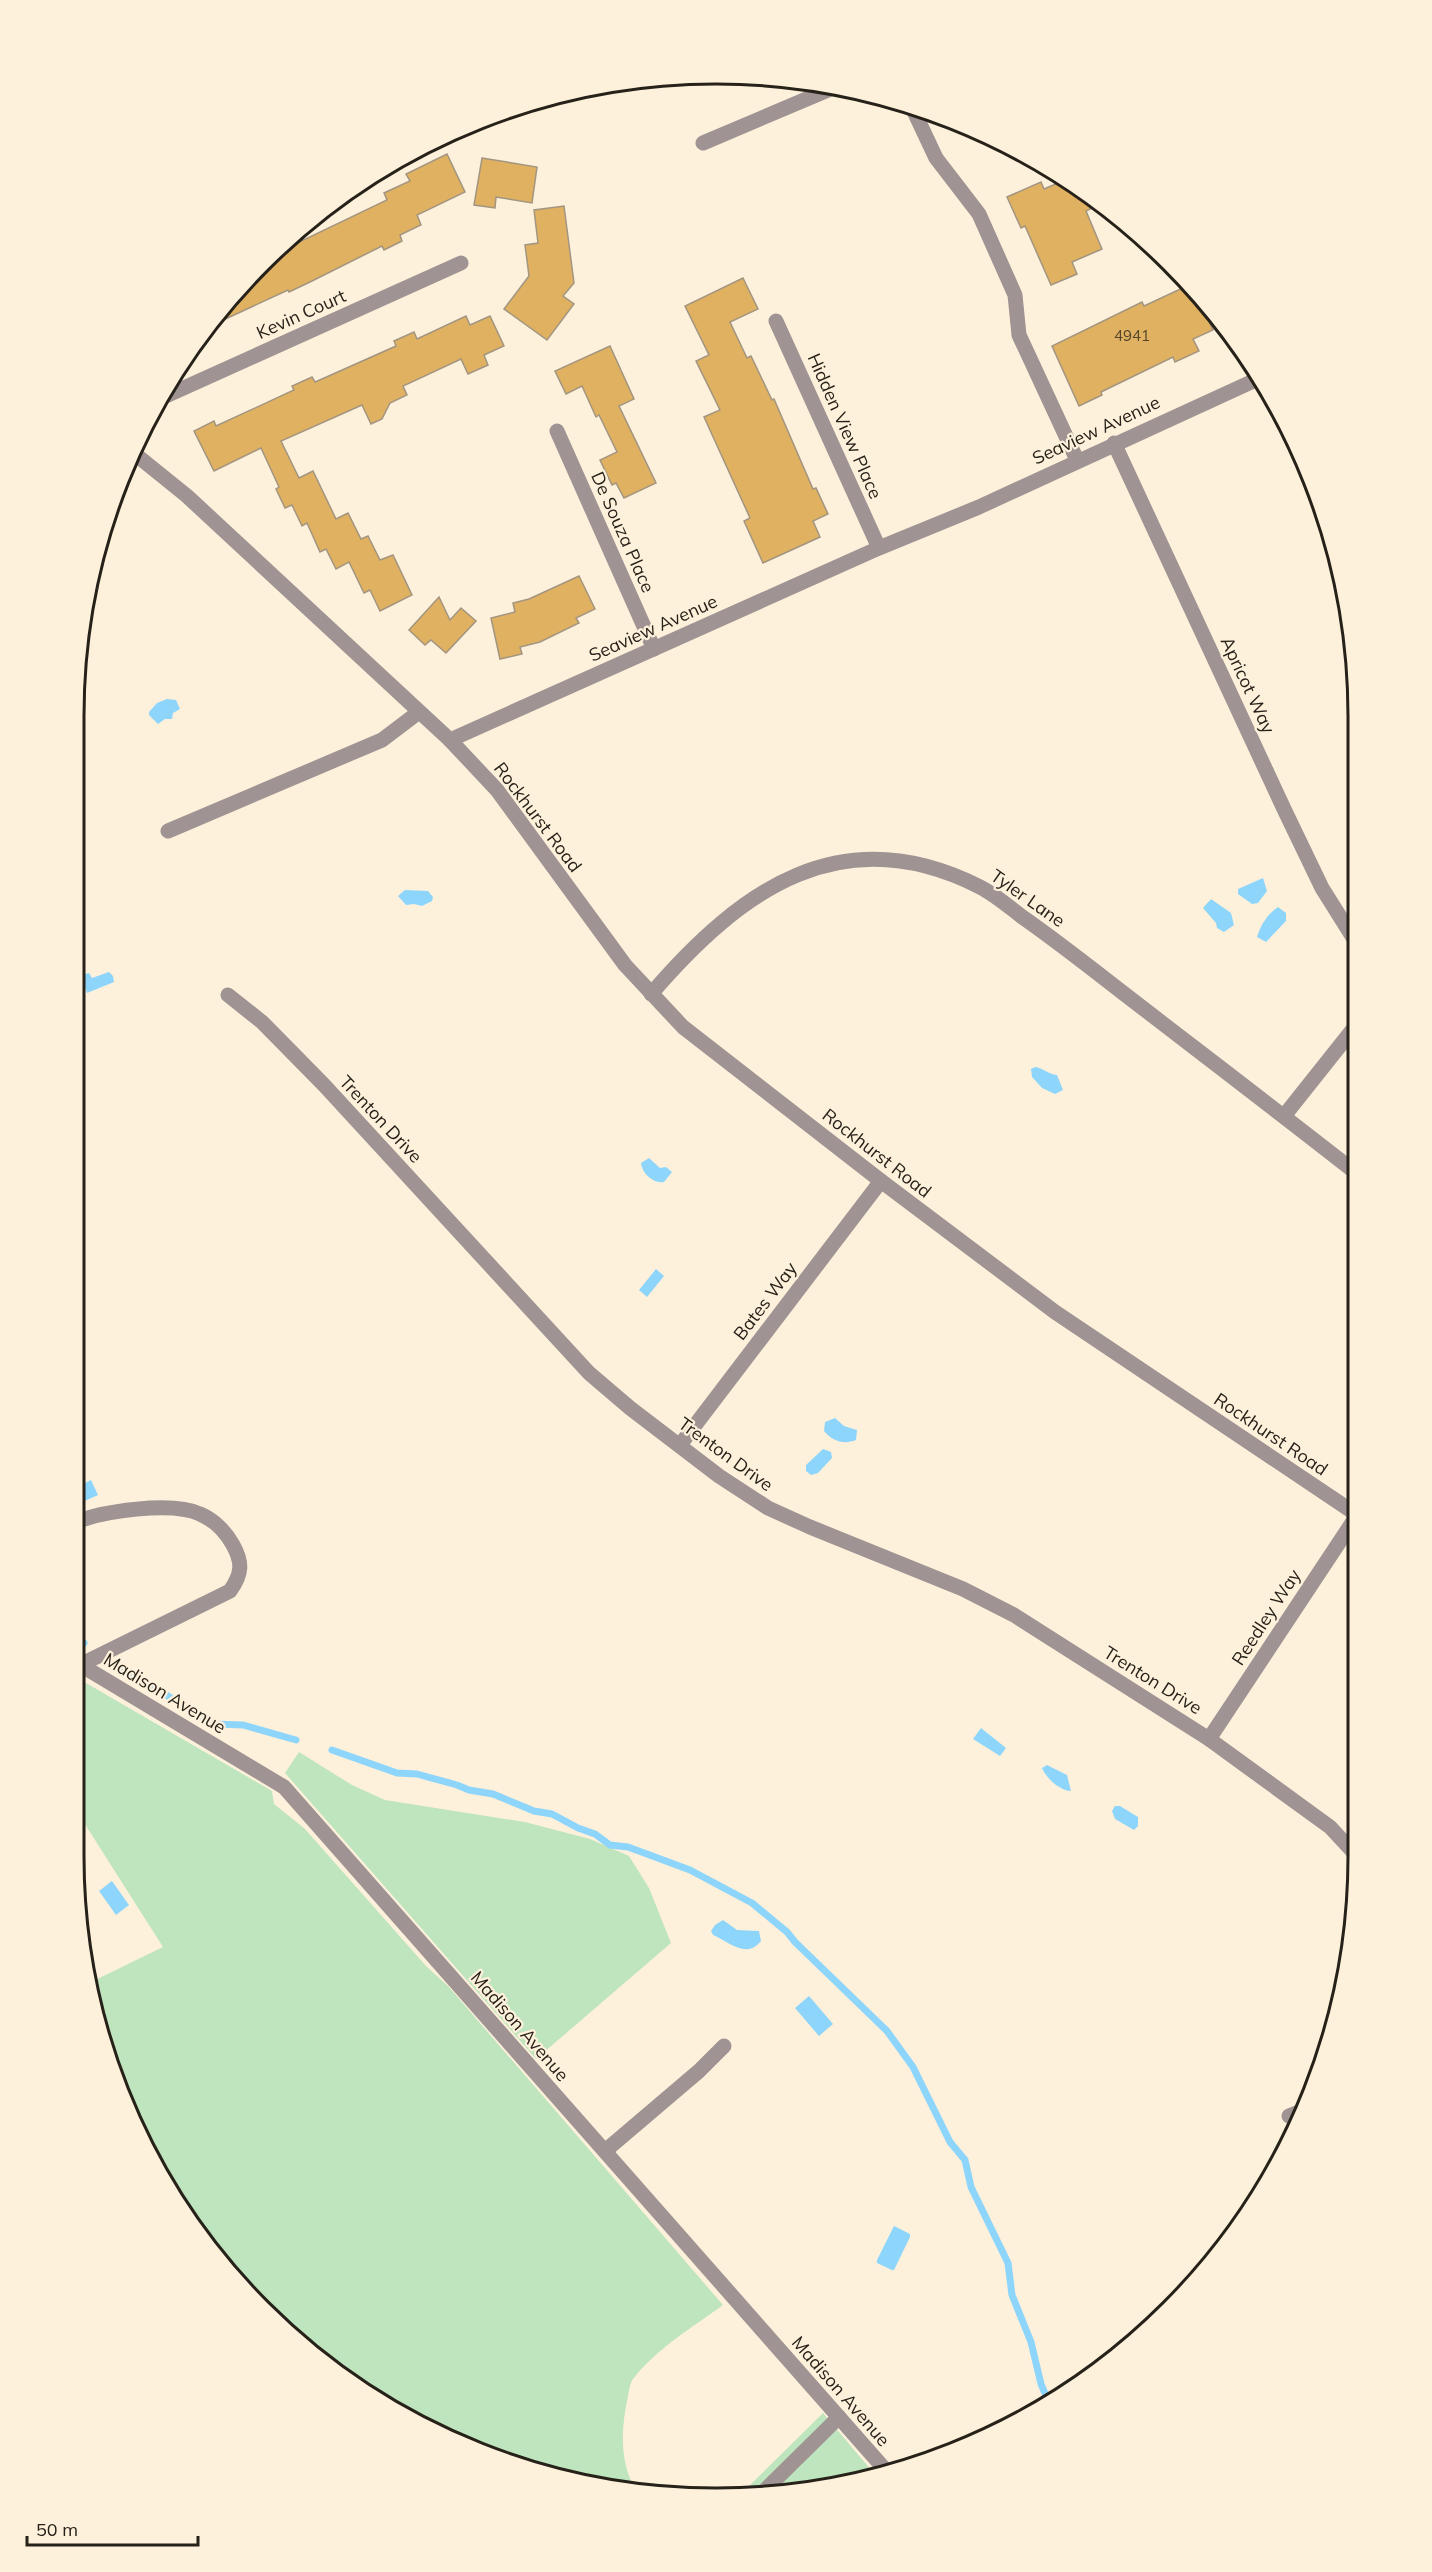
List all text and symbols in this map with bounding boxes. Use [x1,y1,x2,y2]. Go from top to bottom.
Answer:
street label: Kevin Court [253,284,349,344]
house number: 4941 [1114,326,1150,345]
street label: Hidden View Place [803,350,887,502]
street label: Seaview Avenue [1028,390,1164,470]
street label: De Souza Place [586,468,660,596]
street label: Seaview Avenue [585,589,721,667]
street label: Apricot Way [1216,633,1281,737]
street label: Rockhurst Road [489,757,587,877]
street label: Tyler Lane [986,864,1070,932]
street label: Trenton Drive [335,1070,427,1168]
street label: Rockhurst Road [818,1103,936,1203]
street label: Bates Way [728,1257,802,1345]
street label: Rockhurst Road [1210,1388,1332,1480]
street label: Trenton Drive [674,1412,778,1496]
street label: Reedley Way [1226,1564,1306,1669]
street label: Trenton Drive [1100,1641,1206,1719]
street label: Madison Avenue [100,1647,230,1739]
street label: Madison Avenue [466,1966,574,2086]
street label: Madison Avenue [787,2331,895,2451]
scale bar [27,2509,198,2547]
text: 50 m [36,2518,78,2541]

